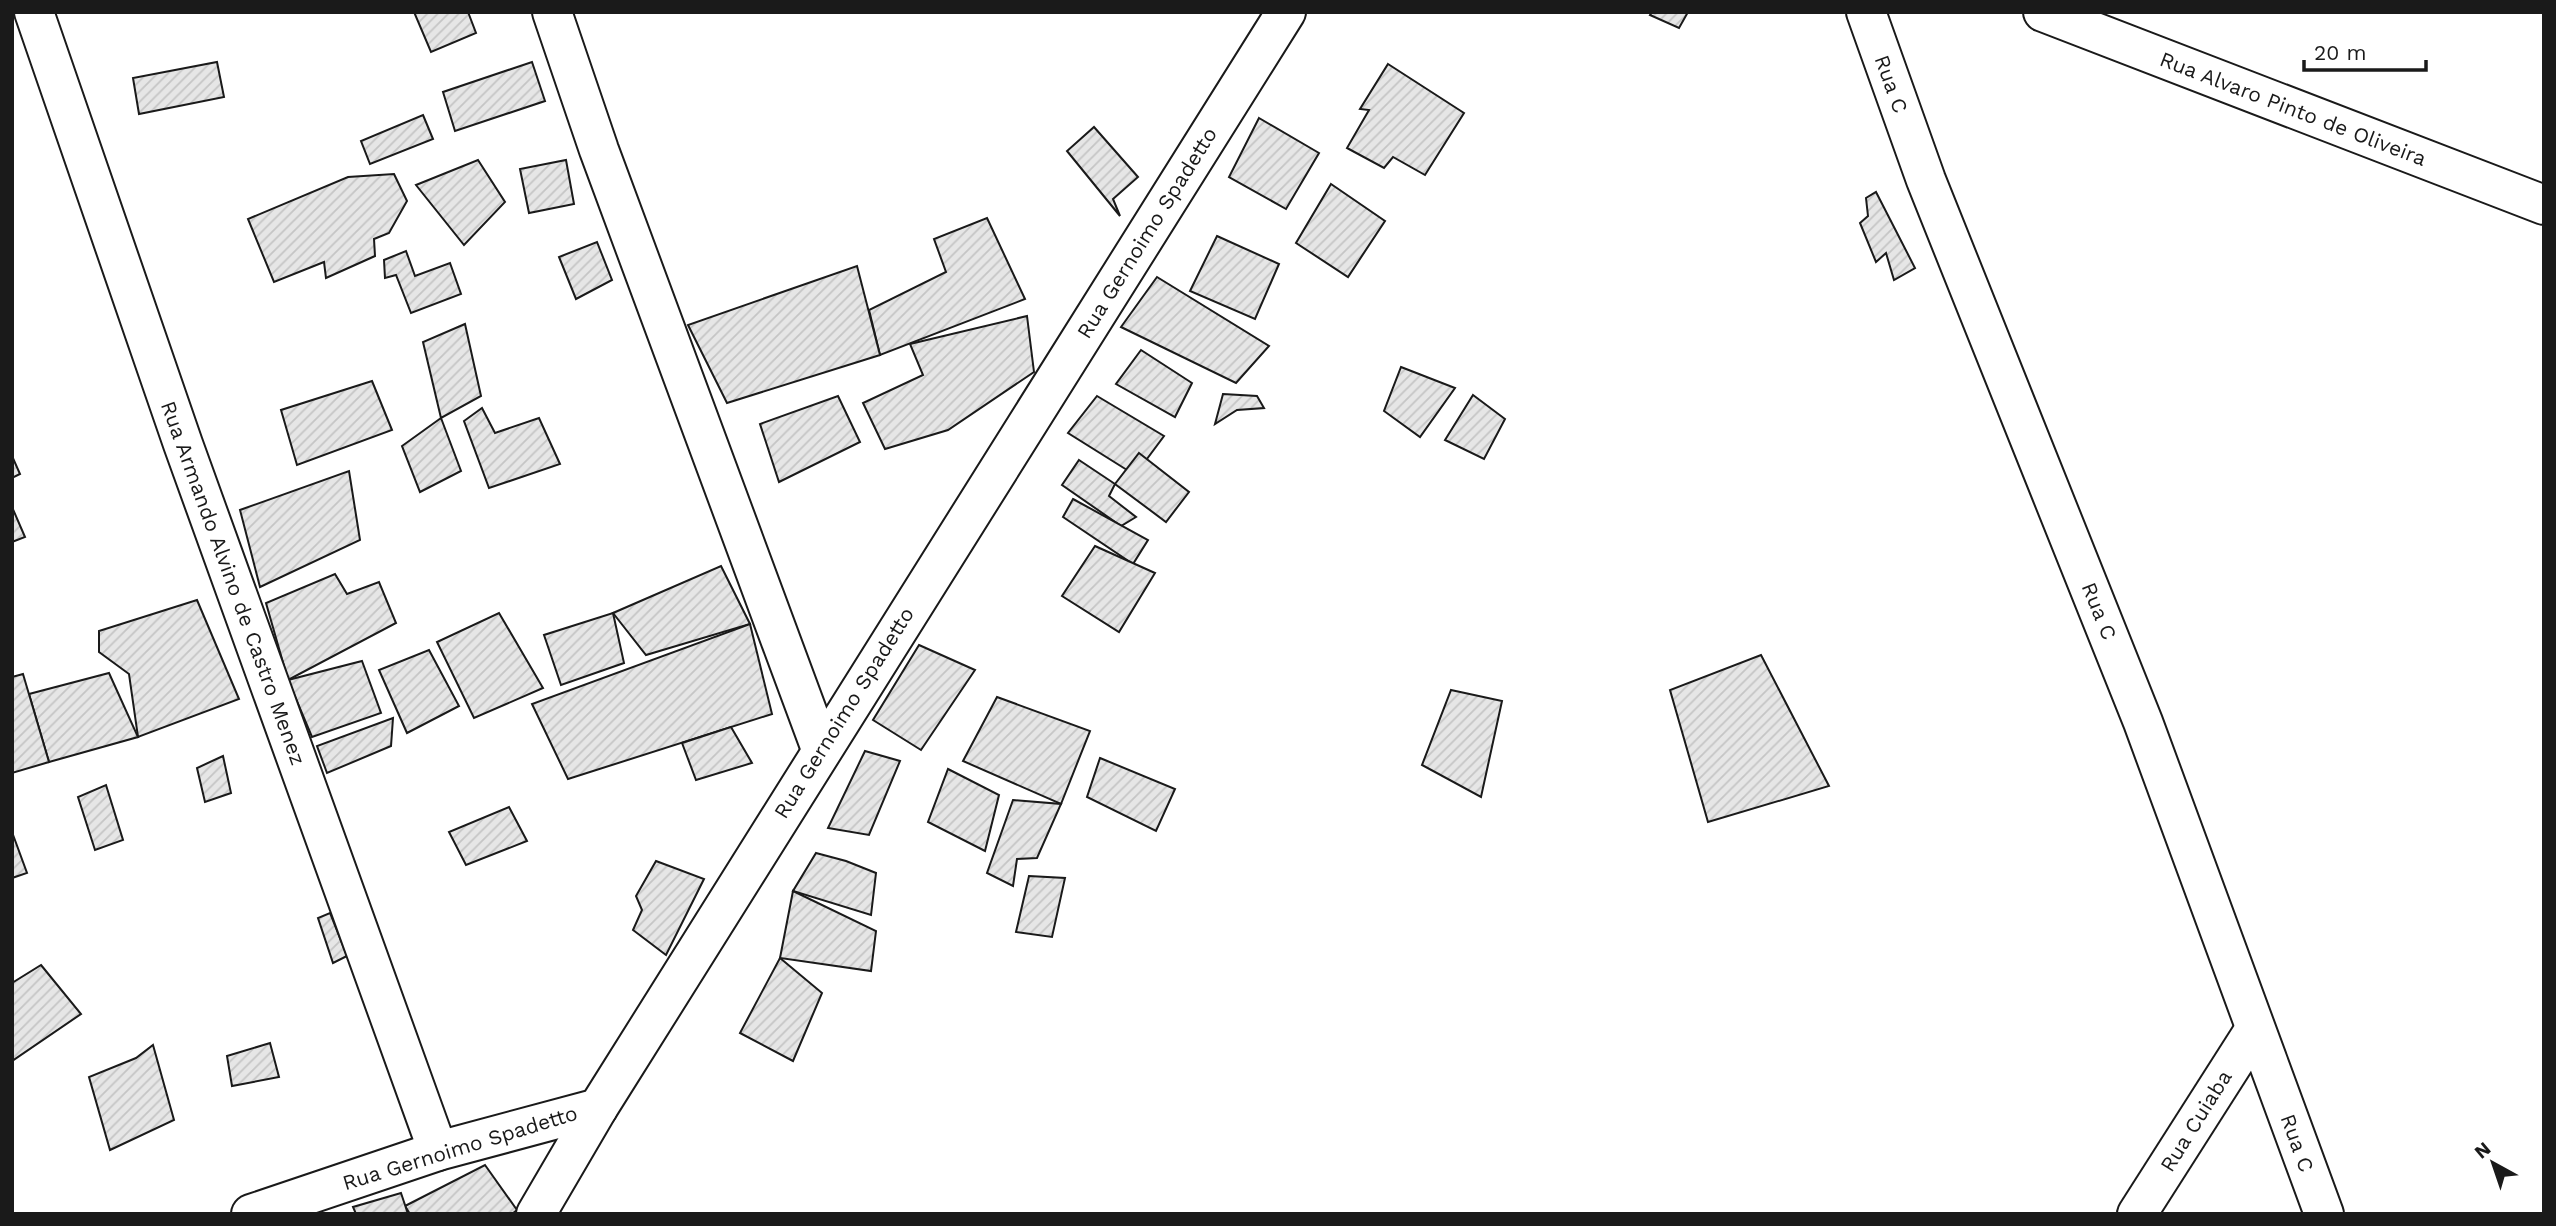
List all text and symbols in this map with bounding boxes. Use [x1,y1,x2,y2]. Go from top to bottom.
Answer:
scale bar [2304,28,2426,72]
text: 20 m [2314,40,2366,65]
street label: Rua Alvaro Pinto de Oliveira [2156,46,2430,171]
street label: Rua C [1870,52,1913,116]
street label: Rua Gernoimo Spadetto [1071,123,1222,343]
street label: Rua Armando Alvino de Castro Menez [156,397,311,768]
street label: Rua C [2077,578,2122,643]
street label: Rua Gernoimo Spadetto [768,603,919,823]
street label: Rua Cuiaba [2154,1065,2237,1176]
street label: Rua Gernoimo Spadetto [339,1100,580,1195]
street label: Rua C [2276,1111,2319,1175]
north arrow [2458,1128,2528,1198]
text: N [2470,1137,2495,1164]

